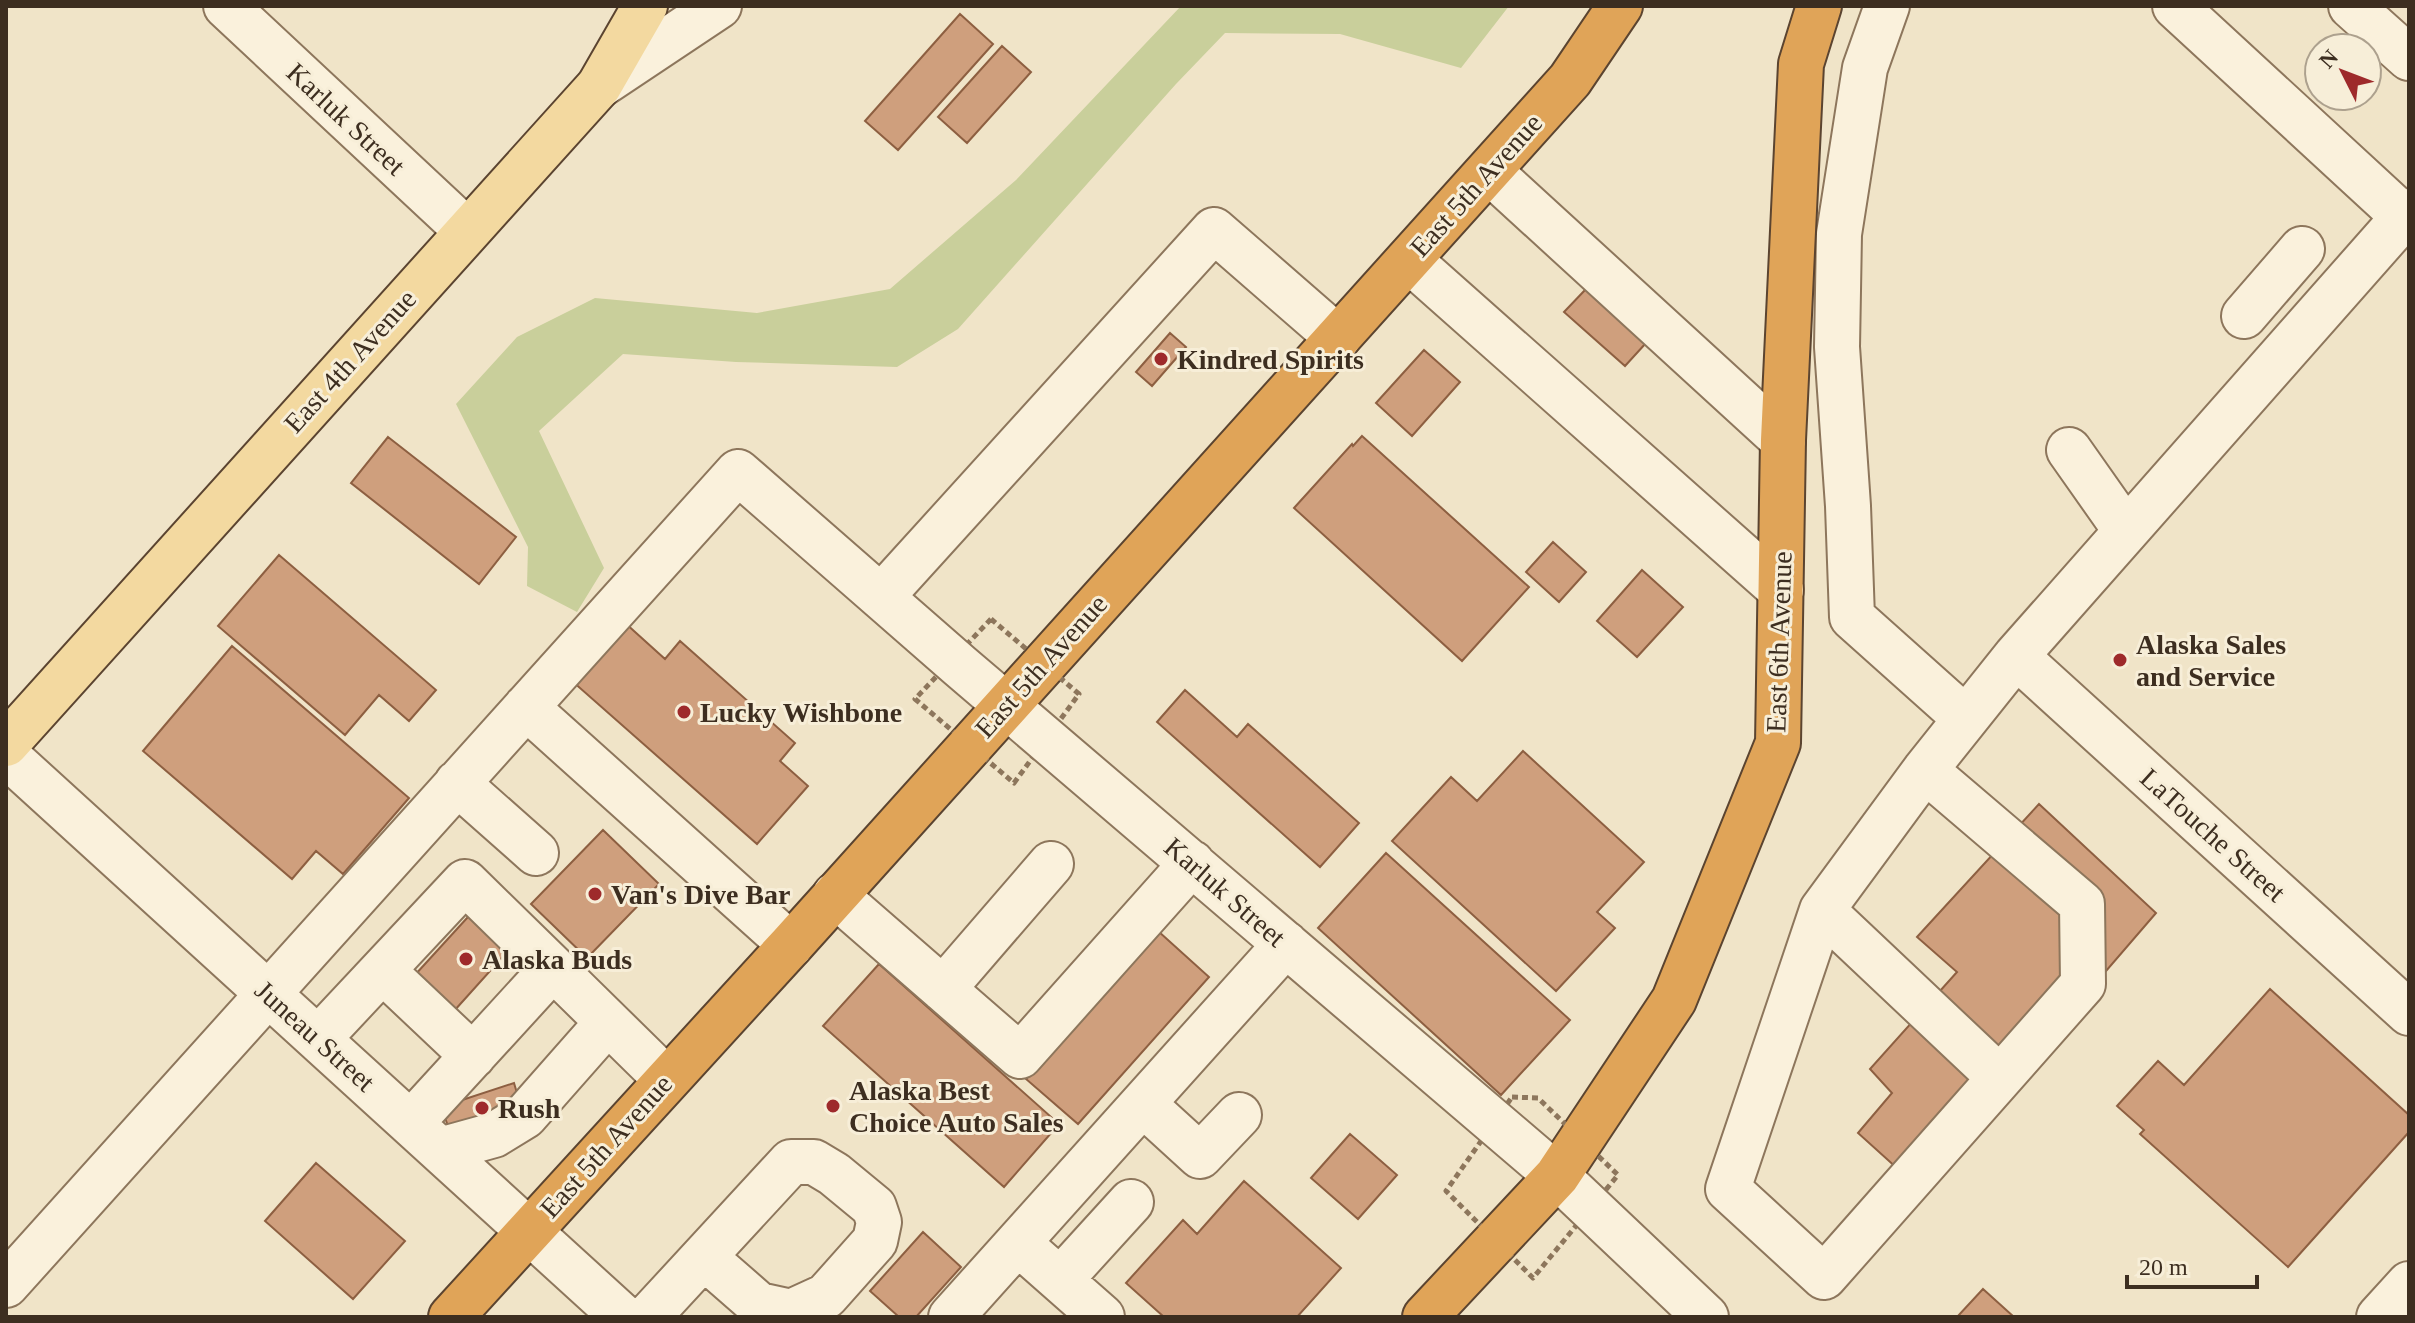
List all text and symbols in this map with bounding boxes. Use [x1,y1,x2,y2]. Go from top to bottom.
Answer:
north arrow [2303,32,2383,112]
text: N [2314,45,2343,73]
street label: Karluk Street [281,56,412,182]
street label: East 5th Avenue [1404,107,1548,263]
street label: East 4th Avenue [278,283,422,439]
place label: Kindred Spirits [1177,344,1364,375]
marker: Kindred Spirits [1152,350,1170,368]
street label: East 6th Avenue [1760,551,1798,733]
street label: East 5th Avenue [969,588,1113,744]
place label: Alaska Sales and Service [2136,629,2286,692]
marker: Alaska Sales and Service [2111,651,2129,669]
place label: Lucky Wishbone [700,697,902,728]
marker: Lucky Wishbone [675,703,693,721]
street label: LaTouche Street [2134,762,2292,908]
street label: Karluk Street [1158,831,1292,953]
place label: Van's Dive Bar [611,879,790,910]
marker: Van's Dive Bar [586,885,604,903]
place label: Alaska Buds [482,944,632,975]
marker: Alaska Buds [457,950,475,968]
street label: Juneau Street [249,974,381,1098]
street label: East 5th Avenue [534,1068,678,1224]
place label: Alaska Best Choice Auto Sales [849,1075,1064,1138]
place label: Rush [498,1093,561,1124]
marker: Alaska Best Choice Auto Sales [824,1097,842,1115]
marker: Rush [473,1099,491,1117]
scale bar [2127,1239,2257,1289]
text: 20 m [2139,1254,2188,1280]

